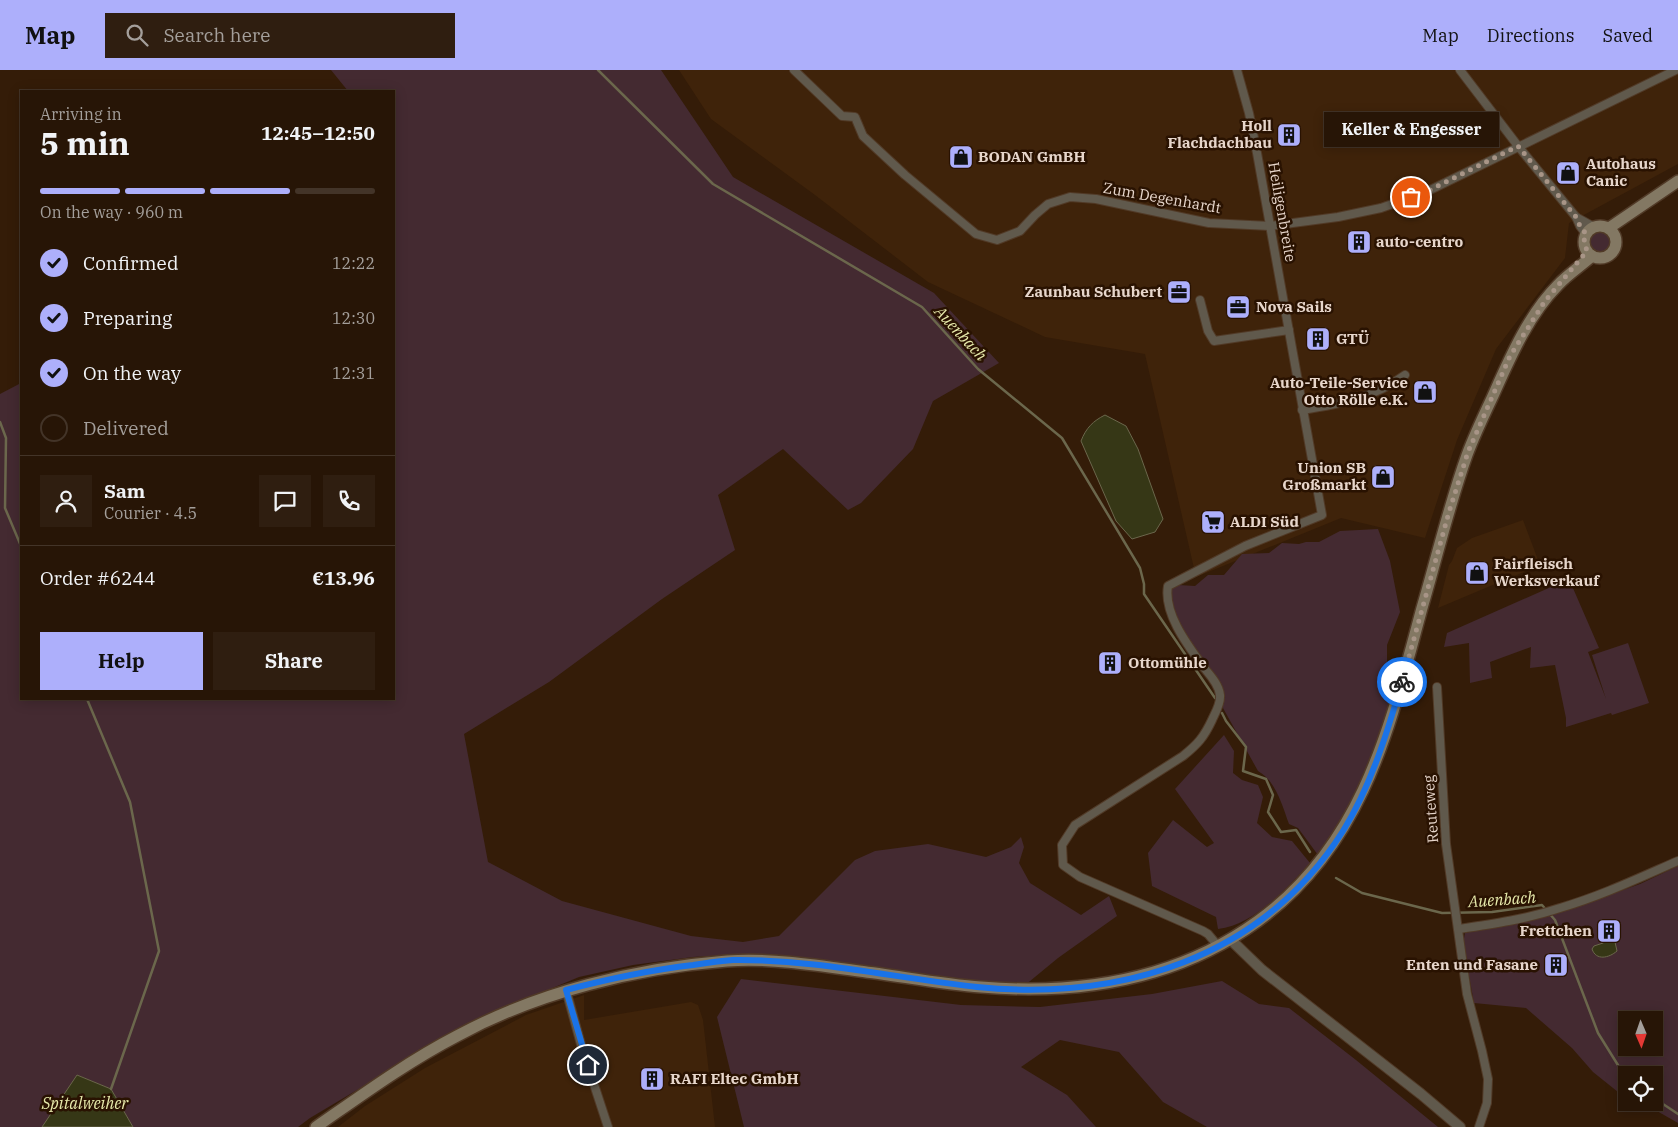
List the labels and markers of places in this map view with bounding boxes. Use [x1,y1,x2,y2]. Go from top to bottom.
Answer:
callout: Keller & Engesser [1324,112,1498,147]
place label: Holl Flachdachbau [1168,116,1272,152]
building icon: Holl Flachdachbau [1276,122,1302,148]
shop icon: BODAN GmBH [948,144,974,170]
place label: BODAN GmBH [978,147,1086,166]
place label: Autohaus Canic [1586,154,1656,190]
shop icon: Autohaus Canic [1555,160,1581,186]
pin [1390,176,1432,218]
building icon: auto-centro [1346,229,1372,255]
place label: auto-centro [1376,232,1464,251]
office icon: Zaunbau Schubert [1166,279,1192,305]
place label: Zaunbau Schubert [1024,282,1162,301]
office icon: Nova Sails [1225,294,1251,320]
place label: Nova Sails [1256,297,1332,316]
building icon: GTÜ [1305,326,1331,352]
place label: GTÜ [1336,329,1369,348]
place label: Auto-Teile-Service Otto Rölle e.K. [1270,373,1408,409]
shop icon: Auto-Teile-Service Otto Rölle e.K. [1412,379,1438,405]
place label: Union SB Großmarkt [1282,458,1366,494]
shop icon: Union SB Großmarkt [1370,464,1396,490]
supermarket icon: ALDI Süd [1200,509,1226,535]
place label: ALDI Süd [1230,512,1299,531]
place label: Fairfleisch Werksverkauf [1494,554,1600,590]
shop icon: Fairfleisch Werksverkauf [1464,560,1490,586]
building icon: Ottomühle [1097,650,1123,676]
place label: Ottomühle [1128,653,1207,672]
building icon: Frettchen [1596,918,1622,944]
place label: Frettchen [1520,921,1592,940]
building icon: Enten und Fasane [1543,952,1569,978]
place label: Enten und Fasane [1406,955,1538,974]
pin [567,1044,609,1086]
building icon: RAFI Eltec GmbH [639,1066,665,1092]
place label: RAFI Eltec GmbH [670,1069,799,1088]

